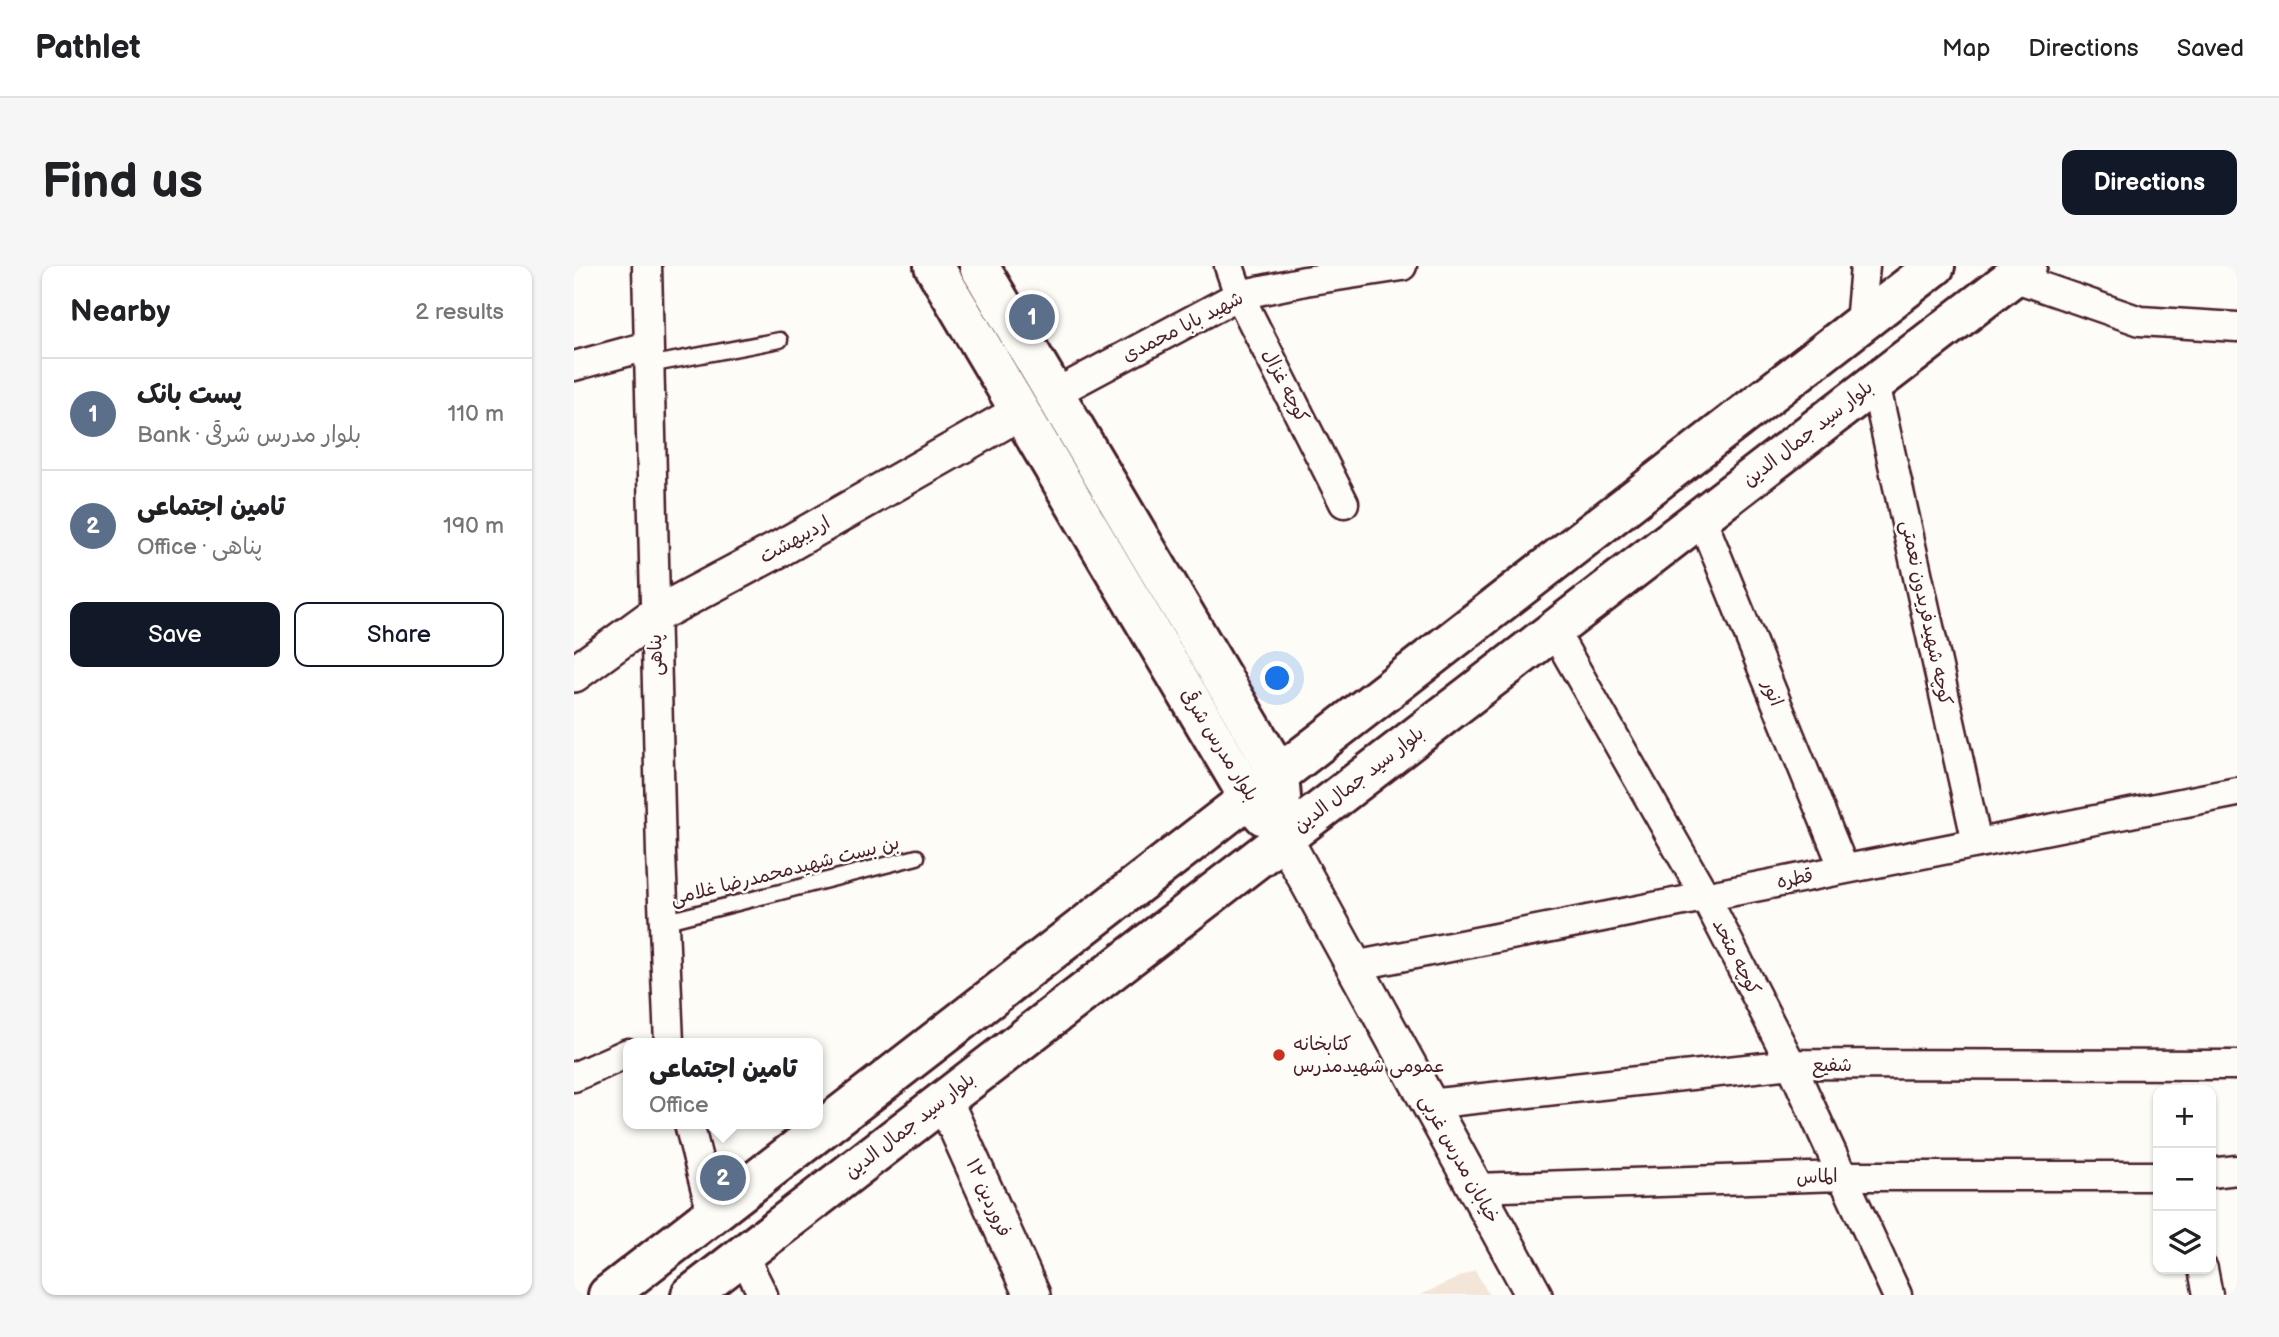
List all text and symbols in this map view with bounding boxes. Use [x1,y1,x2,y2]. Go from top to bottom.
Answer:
text: Pathlet [35,28,140,68]
text: Map [1942,34,1990,63]
text: Directions [2028,34,2139,63]
text: Saved [2177,34,2244,63]
button: Directions [2062,150,2237,215]
text: Find us [42,153,203,212]
street label: شهید بابا محمدی [1119,287,1247,367]
pin: 1 [1009,291,1055,343]
text: Nearby [70,294,170,330]
text: 2 results [415,298,504,326]
street label: کوچه غزال [1257,345,1313,427]
street label: بلوار سید جمال الدین [1738,376,1878,492]
text: پست بانک [137,380,242,411]
text: 1 [88,400,98,428]
text: 110 m [447,400,504,428]
text: Bank · بلوار مدرس شرقی [137,421,361,449]
text: تامین اجتماعی [137,492,285,523]
street label: اردیبهشت [756,511,834,569]
text: 2 [86,512,100,540]
text: 190 m [443,512,504,540]
street label: کوچه شهیدفریدون نعمتی [1895,518,1957,708]
text: Office · پناهی [137,533,262,561]
button: Save [70,602,280,667]
button: Share [294,602,504,667]
street label: پناهی [644,634,668,676]
your location [1260,661,1294,695]
street label: انور [1756,675,1788,710]
street label: بلوار مدرس شرقی [1175,683,1265,806]
street label: بلوار سید جمال الدین [1289,722,1429,838]
street label: بن بست شهیدمحمدرضا غلامی [668,831,902,911]
street label: قطره [1775,864,1815,894]
street label: کوچه متحد [1707,915,1765,999]
place label: کتابخانه عمومی شهیدمدرس [1293,1033,1445,1078]
popup [623,1038,823,1129]
marker: کتابخانه عمومی شهیدمدرس [1271,1047,1287,1063]
text: تامین اجتماعی [649,1054,797,1085]
street label: شفیع [1812,1054,1852,1078]
street label: بلوار سید جمال الدین [840,1068,980,1184]
map controls [2153,1085,2216,1274]
button: + [2153,1085,2216,1148]
street label: خیابان مدرس غربی [1414,1090,1504,1228]
text: Office [649,1091,709,1119]
button: − [2153,1148,2216,1211]
pin: 2 [700,1152,746,1204]
street label: ۱۲ فروردین [961,1155,1015,1241]
street label: الماس [1796,1165,1838,1189]
button: layers [2153,1211,2216,1274]

